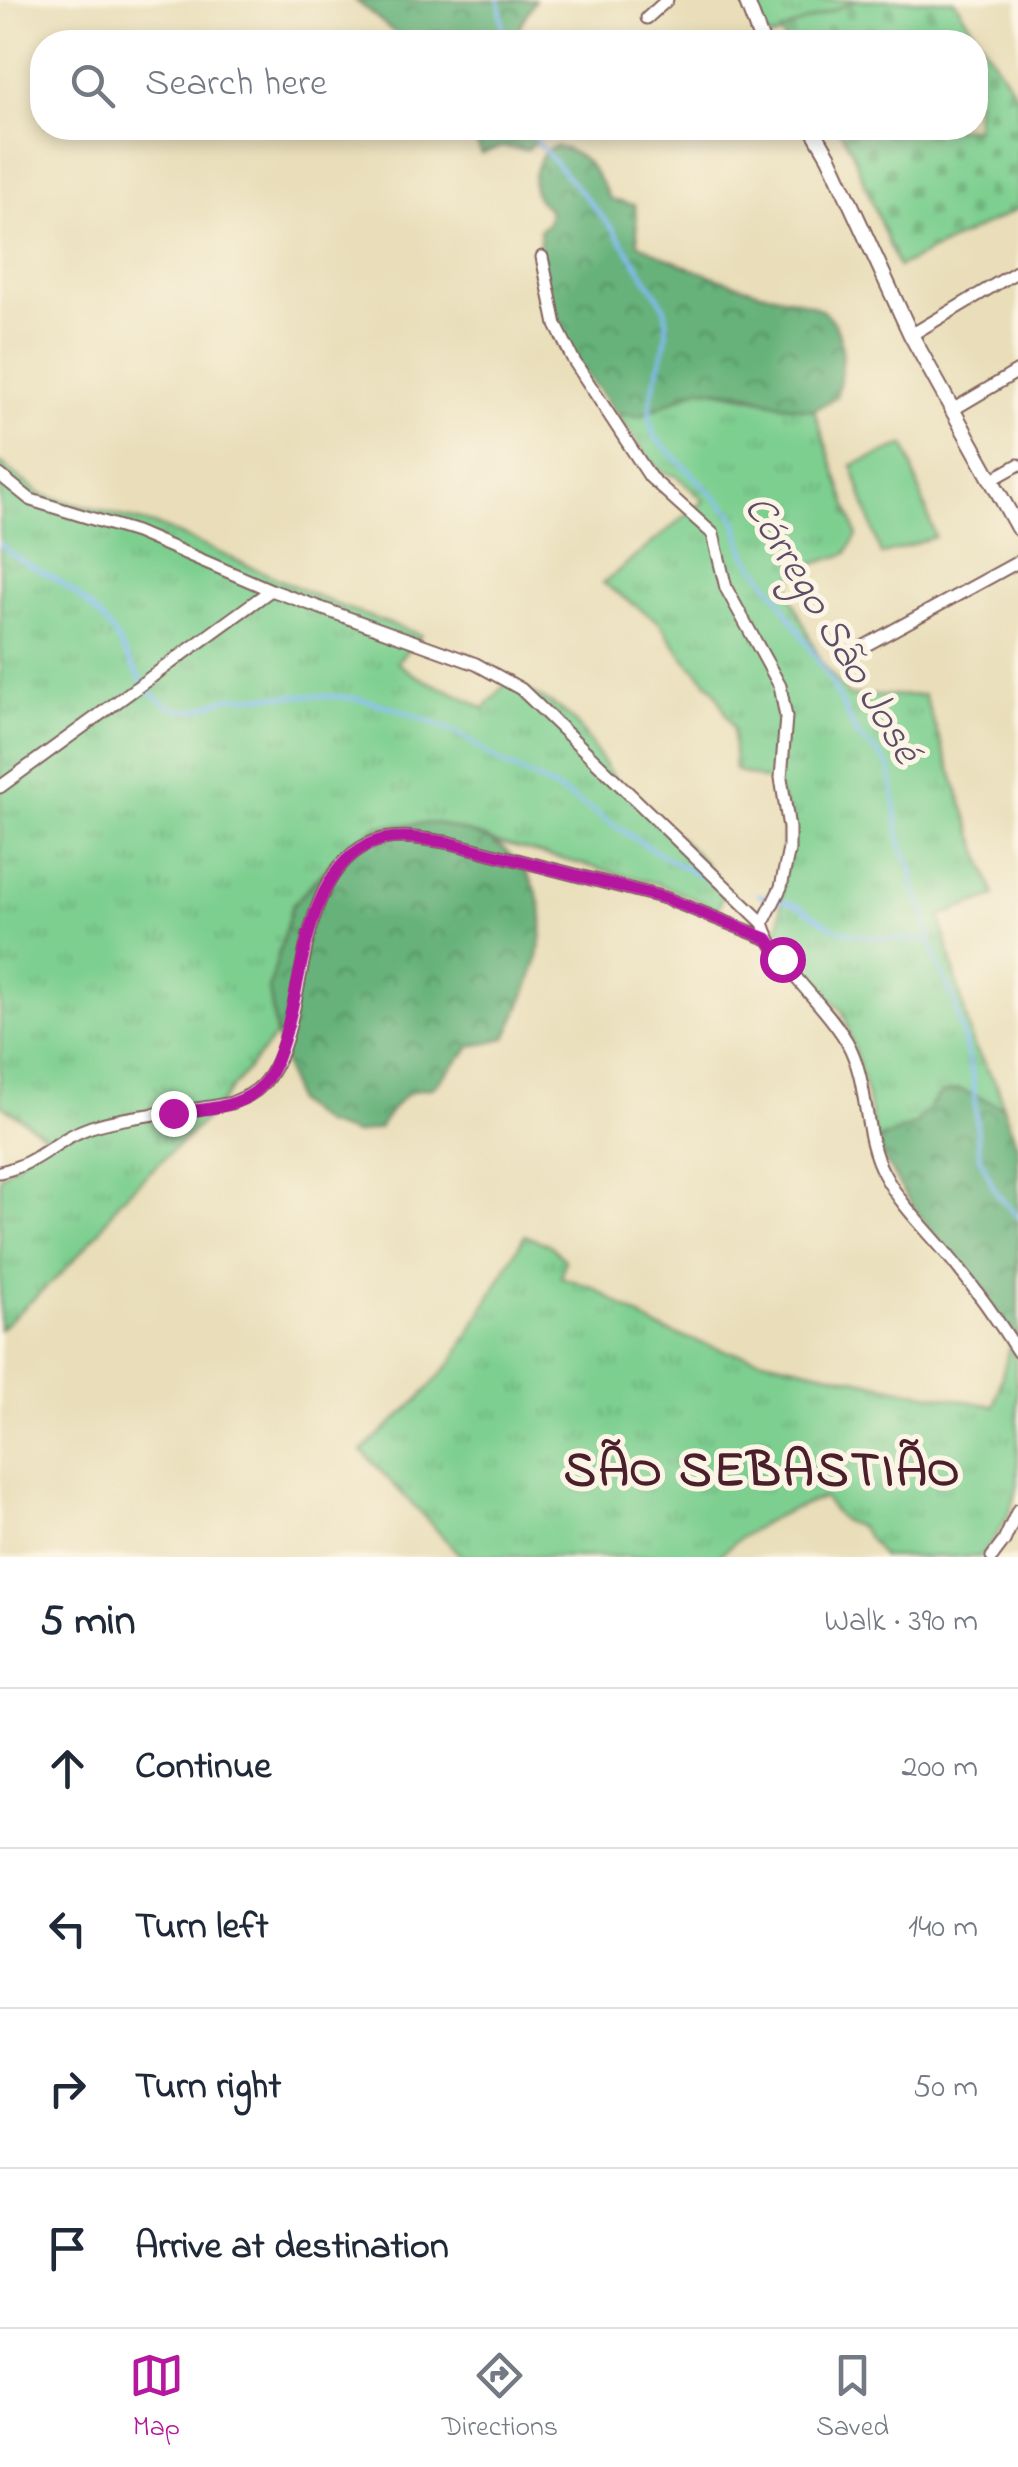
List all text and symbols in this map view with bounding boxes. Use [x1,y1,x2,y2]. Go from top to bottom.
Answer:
search box [30,30,988,140]
text: Search here [145,57,327,113]
icon: search [65,58,120,113]
water label: Córrego São José [726,484,937,778]
route start [760,937,806,983]
route end [151,1091,197,1137]
district label: SÃO SEBASTIÃO [564,1436,962,1509]
text: 5 min [40,1592,135,1653]
text: Walk · 390 m [824,1599,978,1646]
text: Continue [135,1740,271,1796]
icon: ahead [40,1741,95,1796]
text: 200 m [902,1745,978,1792]
text: Turn left [135,1900,268,1956]
icon: left [40,1901,95,1956]
text: 140 m [908,1905,978,1952]
text: Turn right [135,2060,281,2116]
icon: right [40,2061,95,2116]
text: 50 m [913,2065,978,2112]
text: Arrive at destination [135,2220,449,2276]
icon: arrive [40,2221,95,2276]
tab: Map [129,2348,184,2449]
tab: Directions [442,2348,558,2449]
tab: Saved [816,2348,889,2449]

